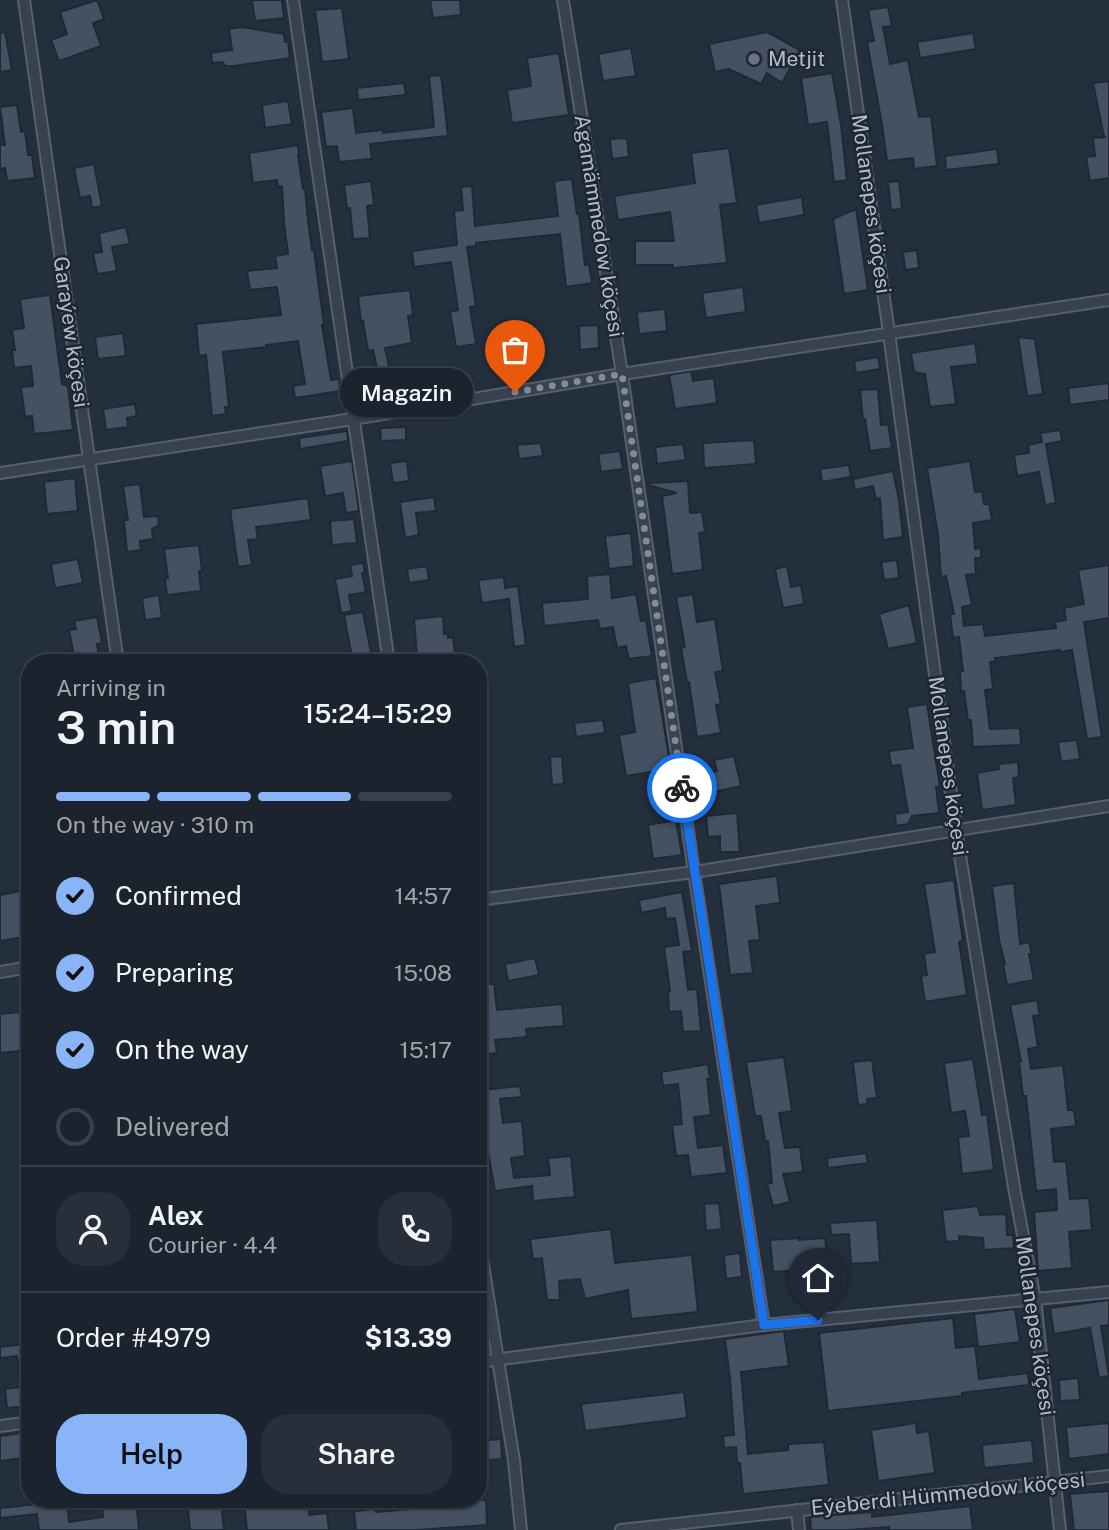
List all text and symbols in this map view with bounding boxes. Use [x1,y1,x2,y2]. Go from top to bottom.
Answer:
place label: Metjit [768,46,825,71]
marker: Metjit [746,51,762,67]
street label: Agamämmedow köçesi [570,113,629,339]
street label: Mollanepes köçesi [847,113,896,295]
street label: Garaýew köçesi [49,255,94,409]
pin [485,320,545,392]
icon: bag [496,331,534,369]
callout: Magazin [340,368,473,416]
text: Magazin [361,379,452,406]
text: Arriving in [56,674,166,701]
street label: Mollanepes köçesi [924,675,973,857]
text: 15:24–15:29 [303,698,452,729]
text: 3 min [56,700,176,754]
courier [647,753,717,823]
icon: bike [663,769,701,807]
text: On the way · 310 m [56,811,254,838]
icon: check [56,877,94,915]
text: Confirmed [115,880,242,911]
text: 14:57 [394,882,452,909]
icon: check [56,954,94,992]
text: Preparing [115,957,234,988]
text: 15:08 [394,959,452,986]
icon: check [56,1031,94,1069]
text: On the way [115,1034,249,1065]
text: 15:17 [400,1036,452,1063]
text: Delivered [115,1111,230,1142]
button: person [56,1192,130,1266]
button: phone [378,1192,452,1266]
text: Alex [148,1200,204,1231]
text: Courier · 4.4 [148,1231,277,1258]
street label: Mollanepes köçesi [1011,1235,1060,1417]
pin [788,1248,848,1320]
icon: home [799,1259,837,1297]
text: Order #4979 [56,1322,211,1353]
text: $13.39 [365,1322,452,1353]
button: Help [56,1414,247,1494]
button: Share [261,1414,452,1494]
street label: Eýeberdi Hümmedow köçesi [810,1467,1086,1520]

